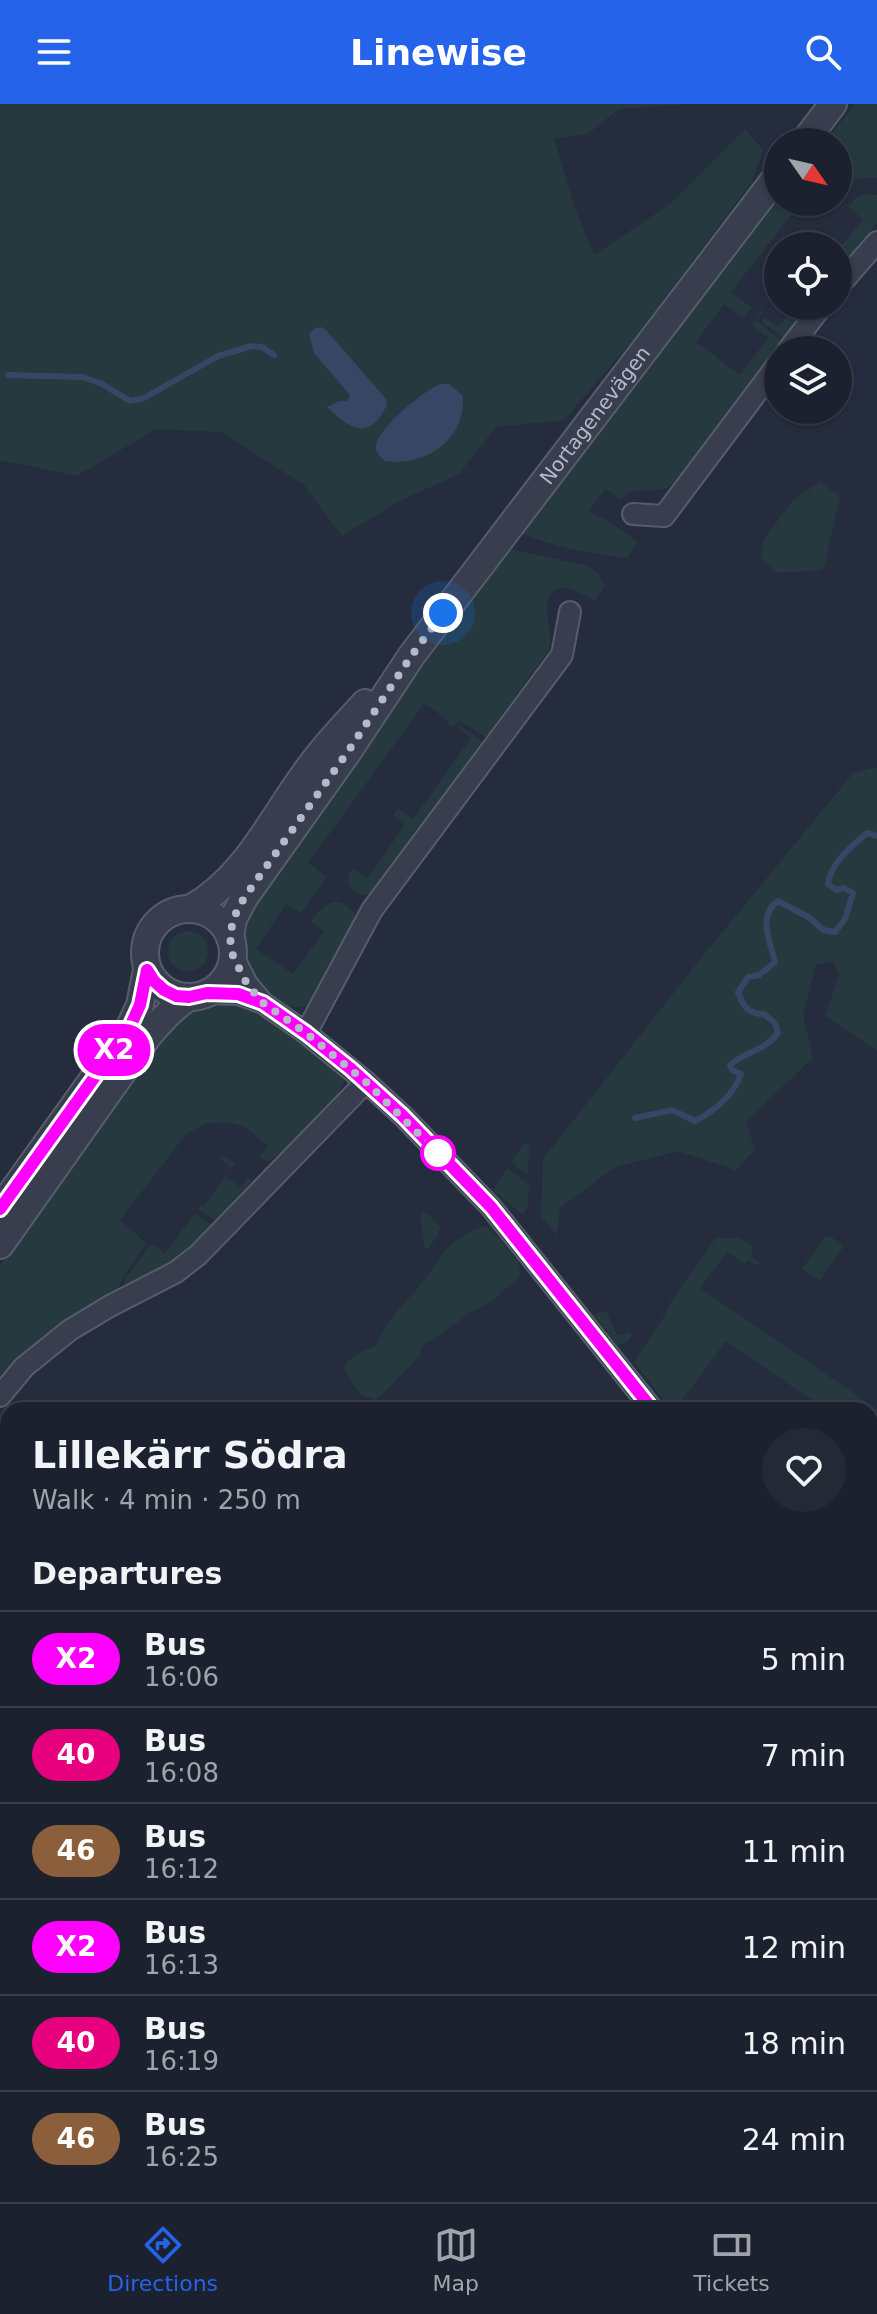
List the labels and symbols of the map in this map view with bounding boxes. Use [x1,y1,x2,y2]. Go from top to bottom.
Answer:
north arrow [764,128,852,216]
street label: Nortagenevägen [535,341,655,489]
your location [423,593,463,633]
line badge: X2 [78,1024,150,1076]
unlabelled marker [421,1136,455,1170]

